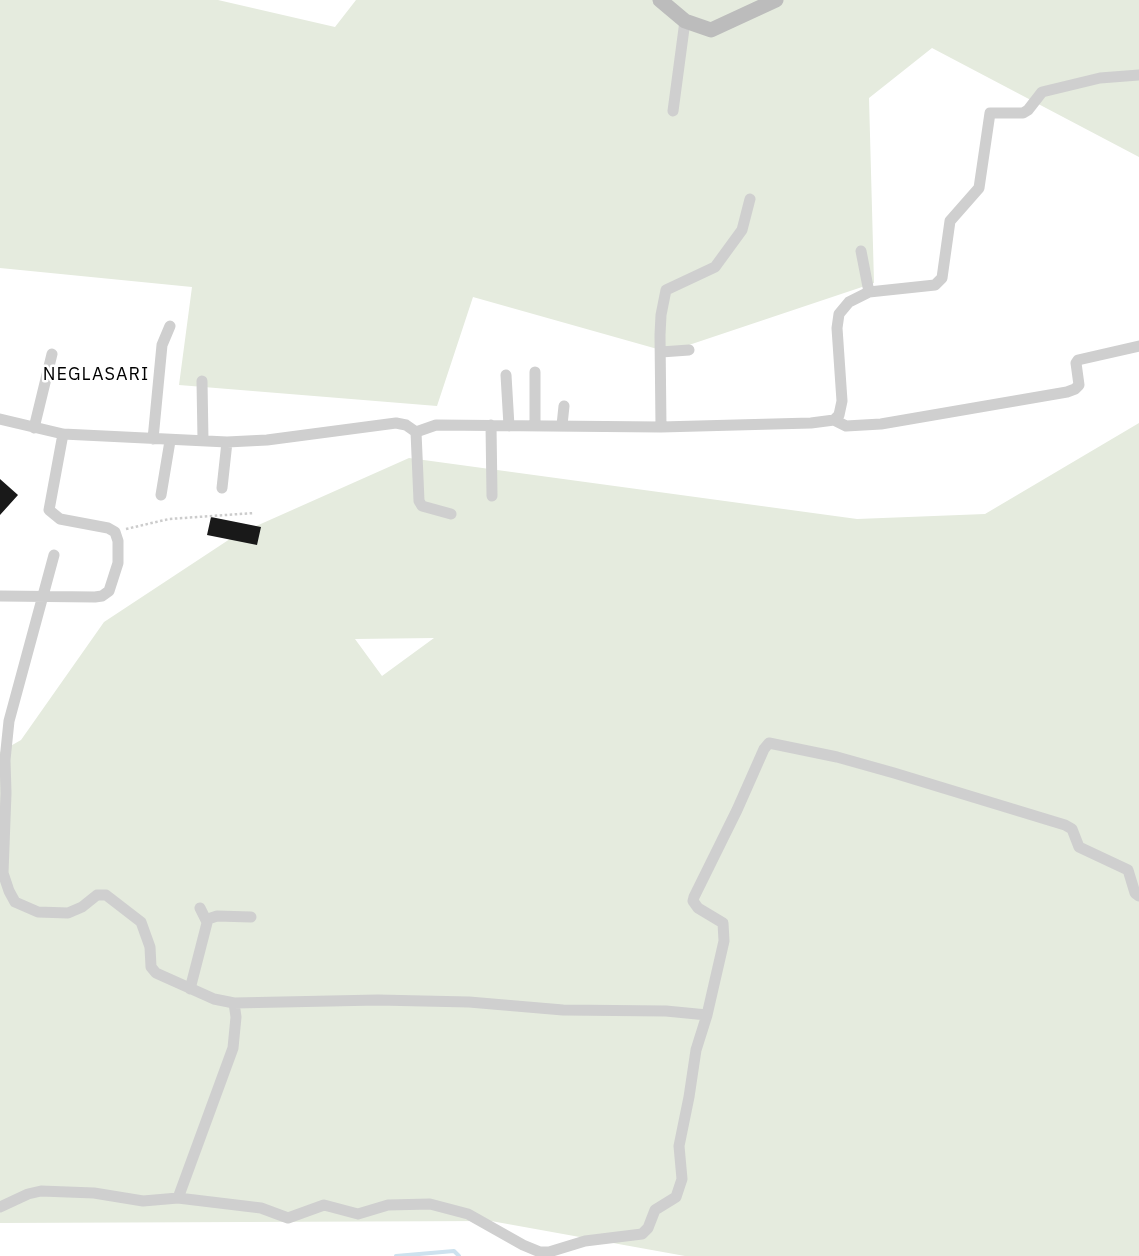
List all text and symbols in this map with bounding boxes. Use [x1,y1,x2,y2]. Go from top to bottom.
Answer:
district label: NEGLASARI [42,364,150,386]

